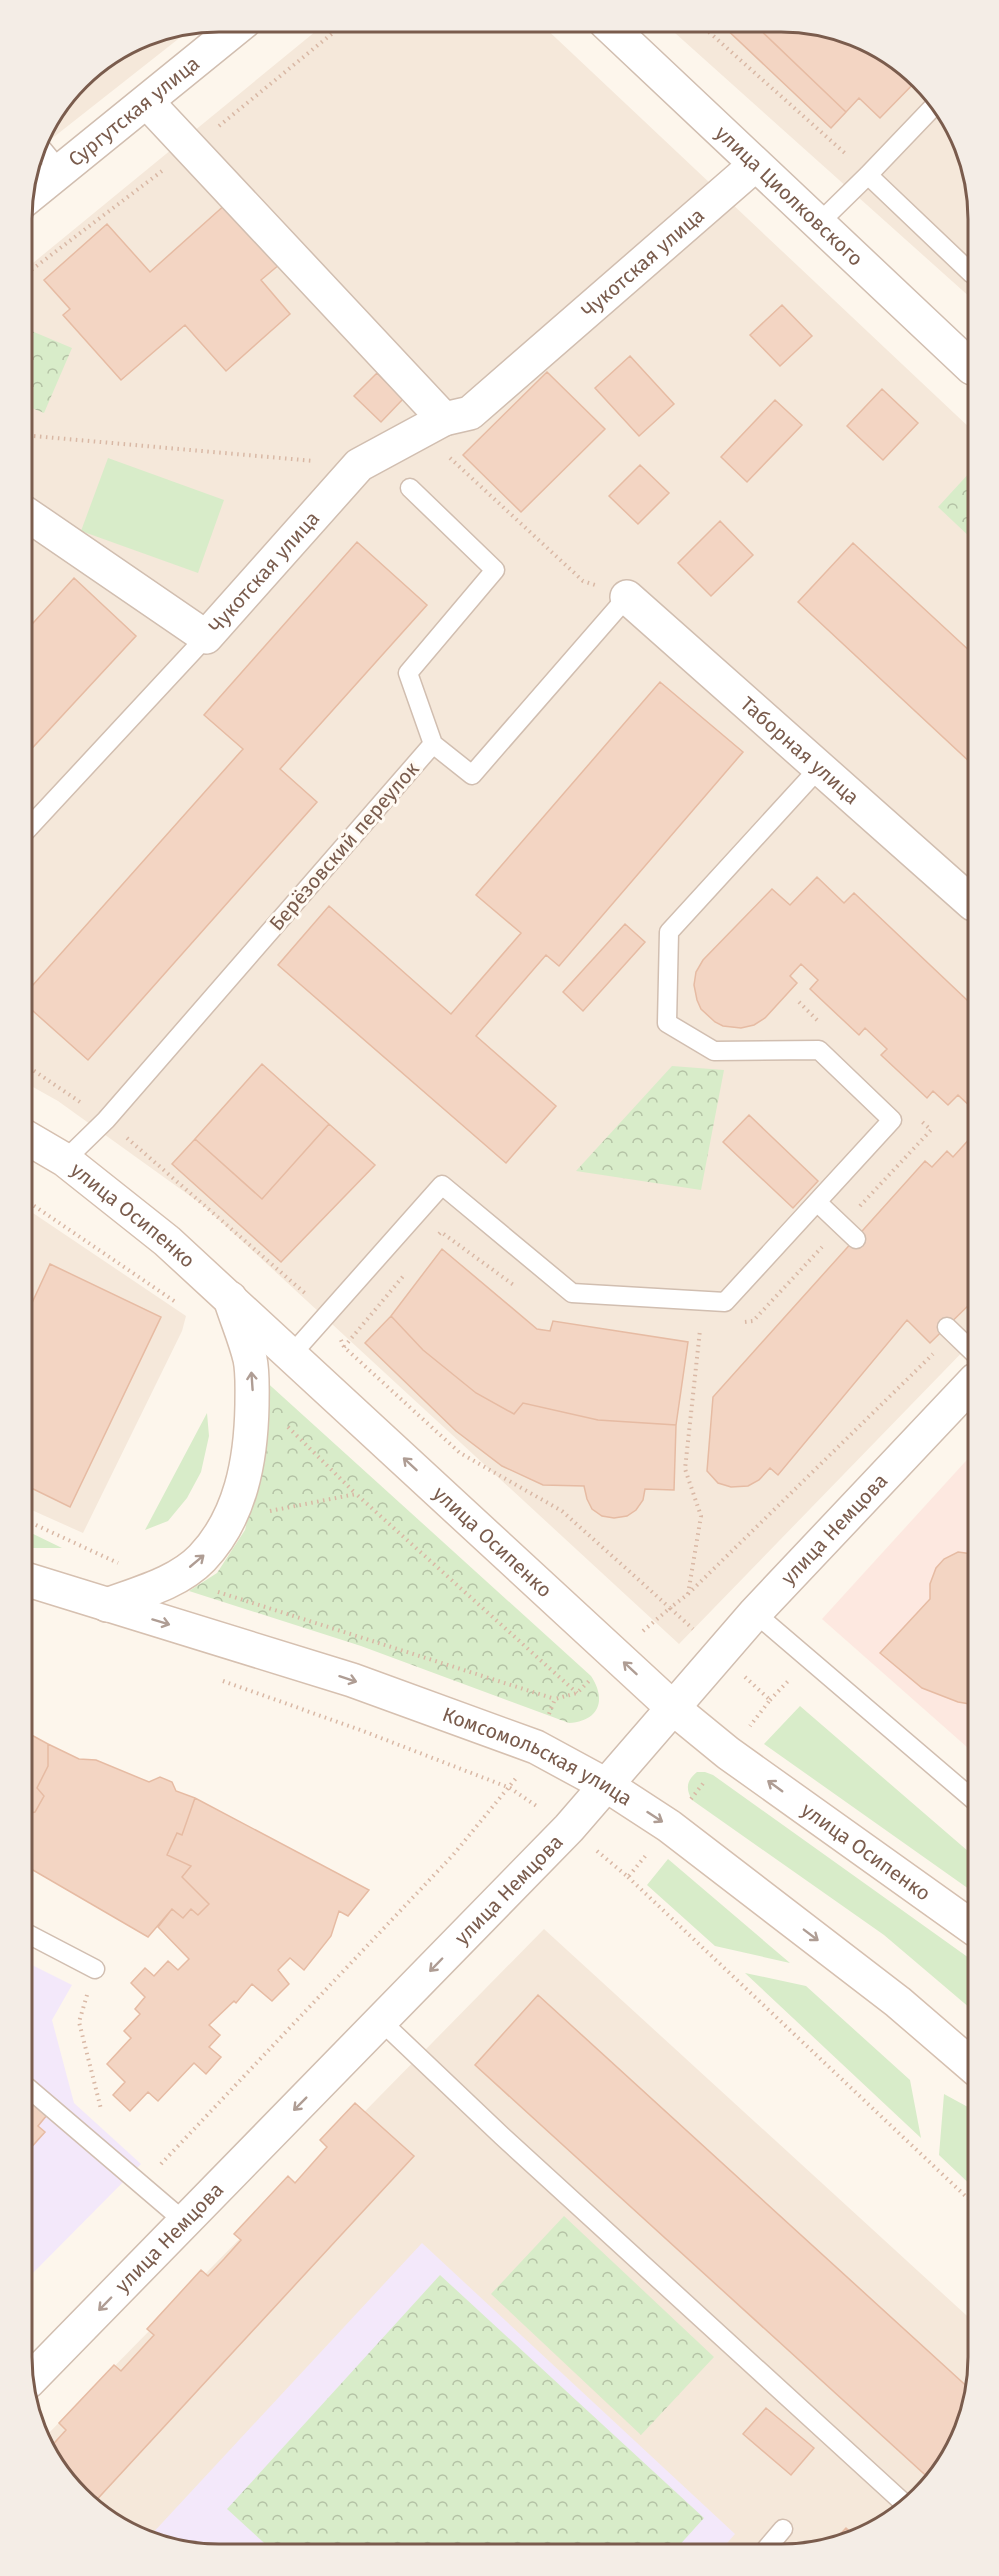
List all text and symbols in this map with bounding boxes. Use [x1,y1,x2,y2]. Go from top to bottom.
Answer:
street label: Сургутская улица [64,51,204,171]
street label: улица Циолковского [711,121,868,271]
street label: Чукотская улица [576,203,709,323]
street label: Чукотская улица [203,506,324,638]
street label: Таборная улица [736,691,864,809]
street label: Берёзовский переулок [264,756,424,935]
street label: улица Осипенко [66,1157,200,1273]
one-way arrow [246,1372,257,1392]
one-way arrow [403,1457,418,1471]
street label: улица Немцова [776,1468,892,1590]
street label: улица Осипенко [428,1481,557,1602]
one-way arrow [189,1554,204,1568]
one-way arrow [151,1617,170,1628]
one-way arrow [623,1661,638,1675]
one-way arrow [338,1674,357,1685]
street label: Комсомольская улица [439,1702,637,1811]
one-way arrow [768,1780,784,1792]
street label: улица Осипенко [797,1797,935,1906]
one-way arrow [646,1811,663,1823]
street label: улица Немцова [450,1830,568,1950]
one-way arrow [802,1928,818,1941]
one-way arrow [429,1957,444,1972]
one-way arrow [293,2097,308,2112]
street label: улица Немцова [110,2178,228,2297]
one-way arrow [97,2296,112,2311]

